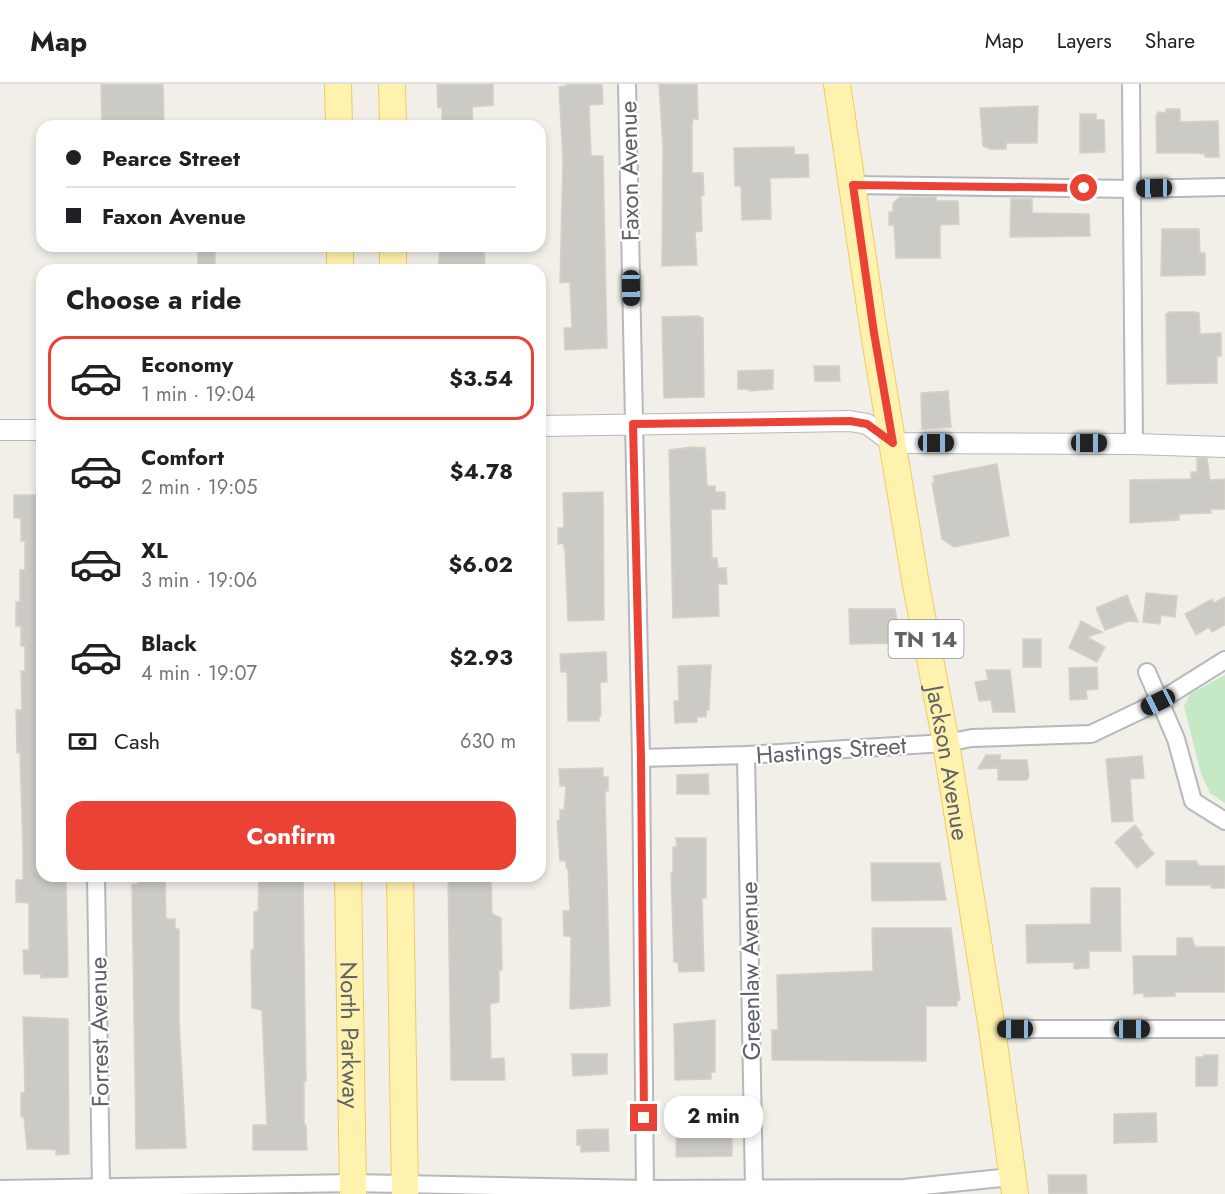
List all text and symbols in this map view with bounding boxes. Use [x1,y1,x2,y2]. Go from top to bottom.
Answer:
text: Map [30,21,87,62]
text: Map [985,26,1024,56]
text: Layers [1057,26,1112,56]
text: Share [1145,26,1195,56]
street label: Faxon Avenue [610,101,648,241]
text: Pearce Street [102,142,240,174]
route start [1070,174,1097,201]
car [1136,179,1172,197]
text: Faxon Avenue [102,200,246,232]
car [622,270,640,306]
text: Choose a ride [66,280,241,319]
text: Economy [141,348,233,380]
icon: car [69,351,123,405]
text: $3.54 [449,362,513,394]
text: 1 min · 19:04 [141,380,255,409]
car [918,434,954,452]
car [1071,434,1107,452]
text: Comfort [141,441,224,473]
icon: car [69,444,123,498]
text: $4.78 [450,455,513,487]
text: 2 min · 19:05 [141,473,257,502]
text: XL [141,534,168,566]
icon: car [69,537,123,591]
text: $6.02 [449,548,513,580]
text: 3 min · 19:06 [141,566,257,595]
road number: TN 14 [888,620,964,658]
text: Black [141,627,197,659]
icon: car [69,630,123,684]
text: $2.93 [449,641,513,673]
text: 4 min · 19:07 [141,659,257,688]
street label: Jackson Avenue [917,679,979,843]
car [1138,686,1178,718]
icon: cash [66,725,99,758]
text: Cash [114,725,160,757]
text: 630 m [460,727,516,756]
street label: Hastings Street [755,727,908,773]
button: Confirm [66,801,516,870]
street label: Greenlaw Avenue [731,881,769,1061]
street label: Forrest Avenue [80,957,118,1107]
street label: North Parkway [332,961,369,1109]
car [997,1020,1033,1038]
car [1114,1020,1150,1038]
callout: 2 min [665,1097,764,1139]
text: 2 min [687,1102,740,1131]
route end [630,1104,657,1131]

